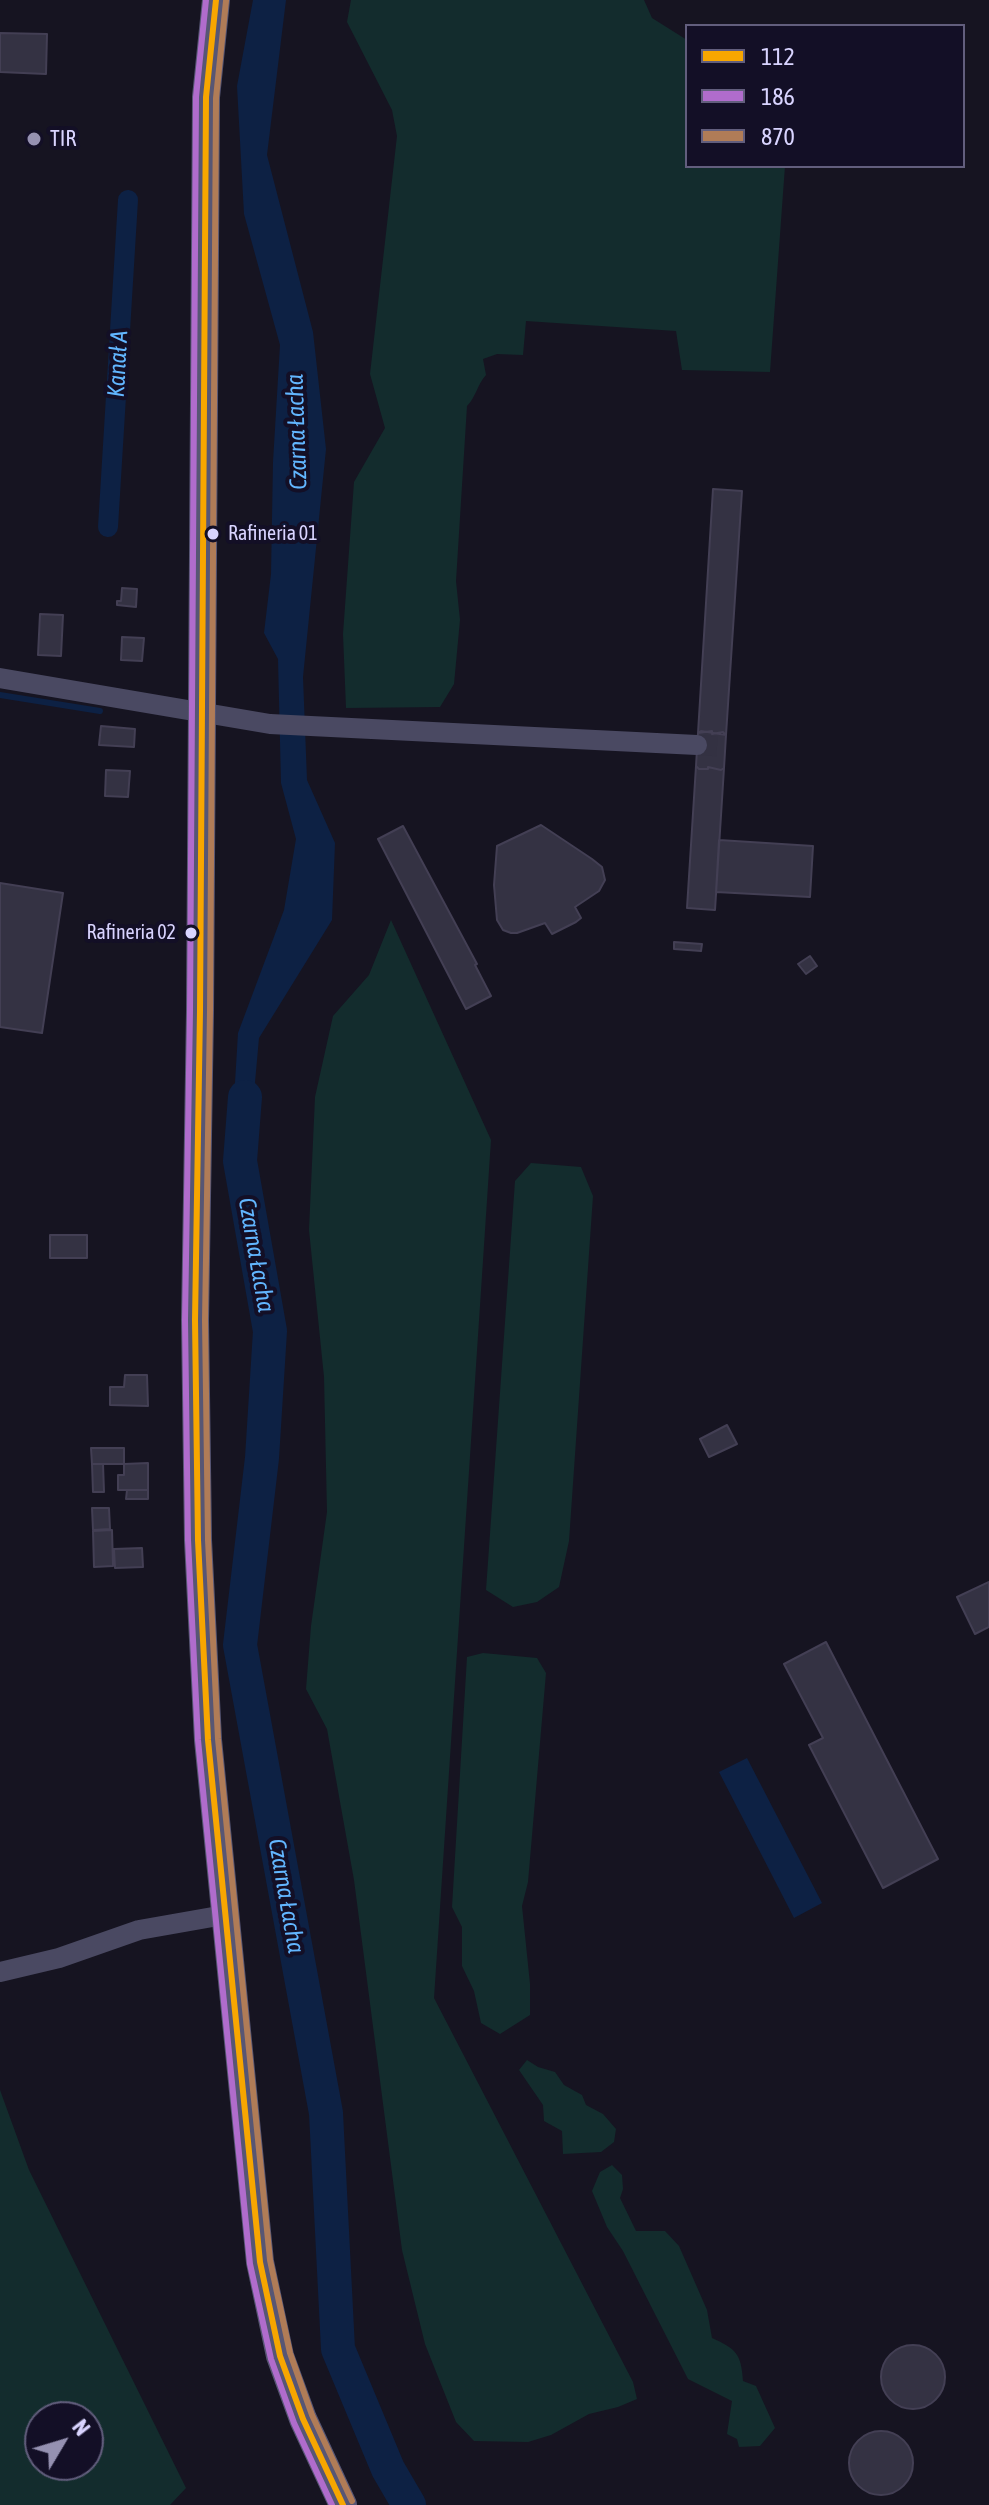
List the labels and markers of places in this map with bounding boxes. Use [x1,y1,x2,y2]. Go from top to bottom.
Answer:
place label: TIR [50,126,76,152]
marker: TIR [25,130,43,148]
place label: Rafineria 01 [228,522,318,546]
marker: Rafineria 01 [205,526,221,542]
place label: Rafineria 02 [86,921,176,945]
marker: Rafineria 02 [183,925,199,941]

